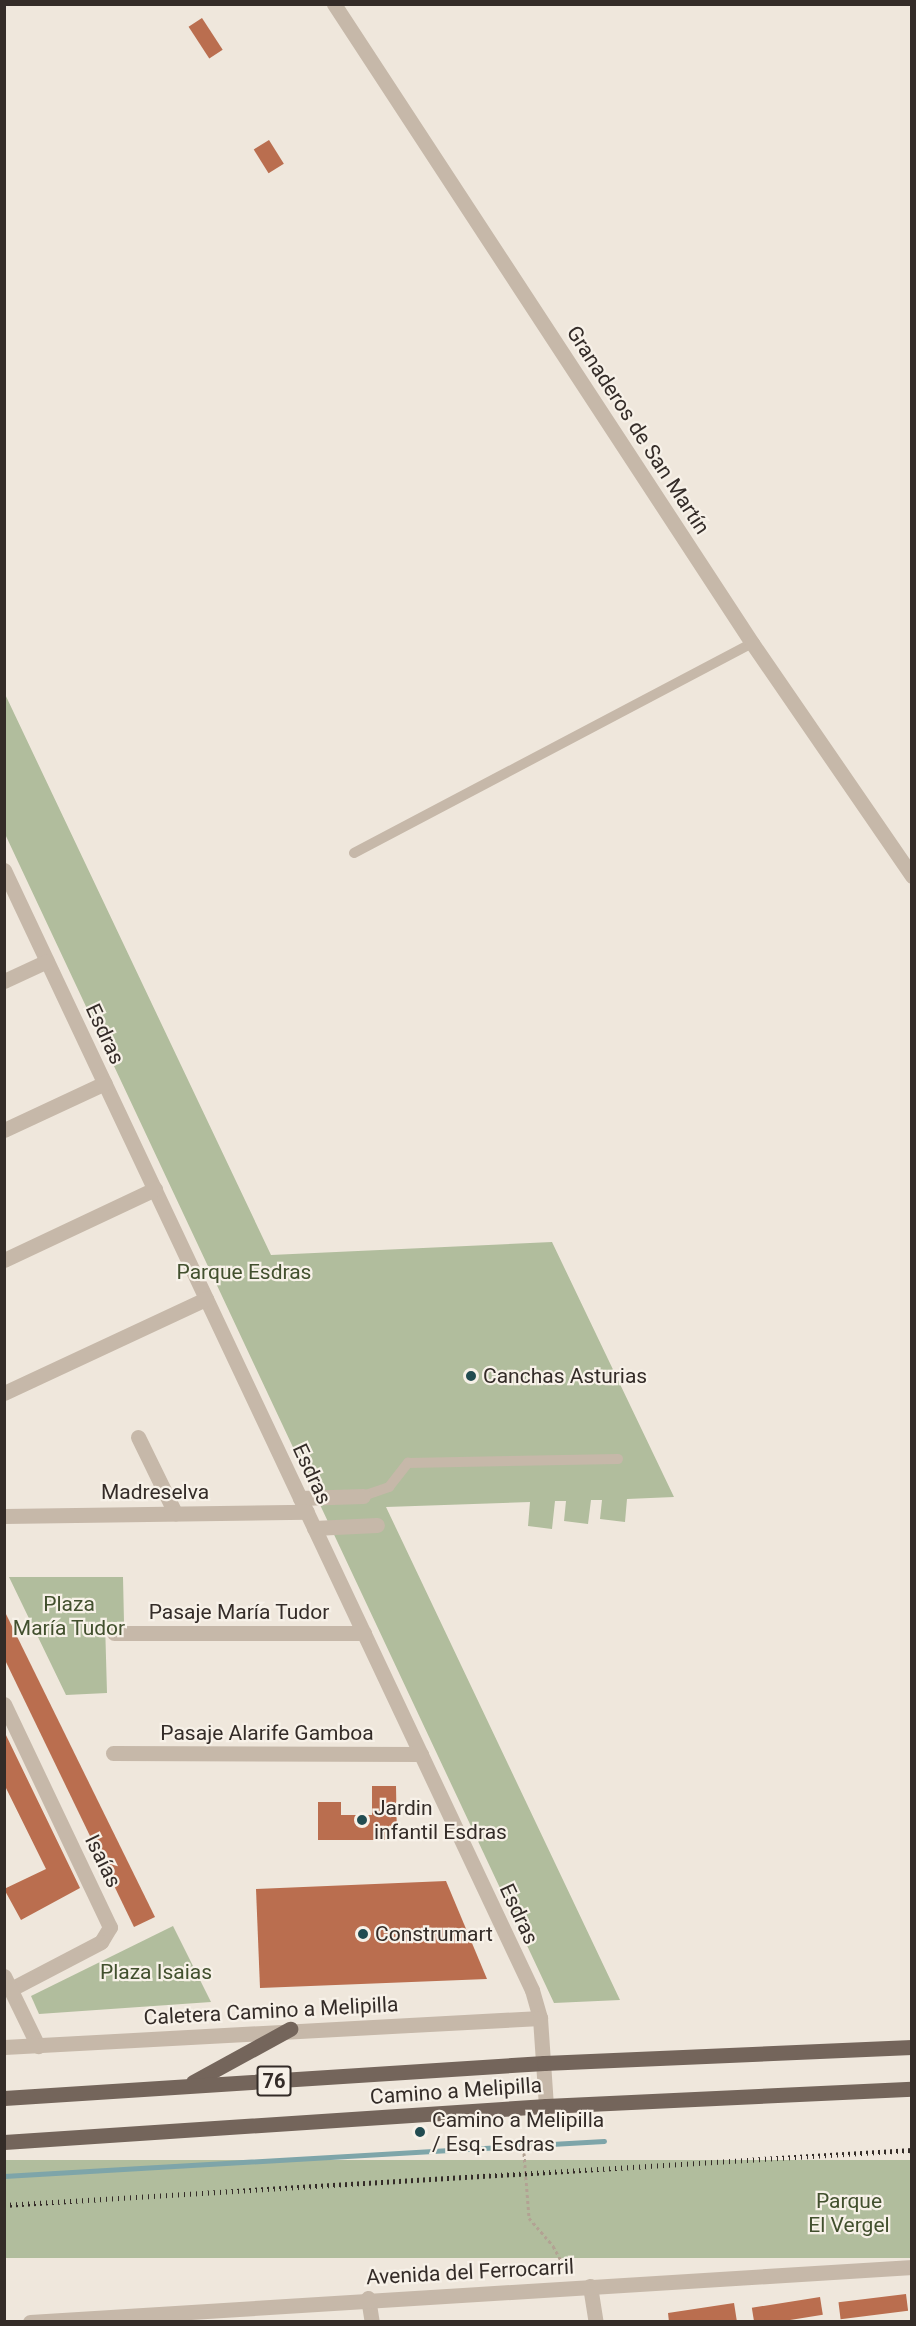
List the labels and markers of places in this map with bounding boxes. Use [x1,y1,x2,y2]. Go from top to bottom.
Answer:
place label: Canchas Asturias [483,1363,647,1389]
marker: Canchas Asturias [464,1369,478,1383]
place label: Jardin infantil Esdras [374,1795,507,1845]
marker: Jardin infantil Esdras [355,1813,369,1827]
place label: Construmart [375,1921,493,1947]
marker: Construmart [356,1927,370,1941]
place label: Camino a Melipilla / Esq. Esdras [432,2107,604,2157]
marker: Camino a Melipilla / Esq. Esdras [413,2125,427,2139]

